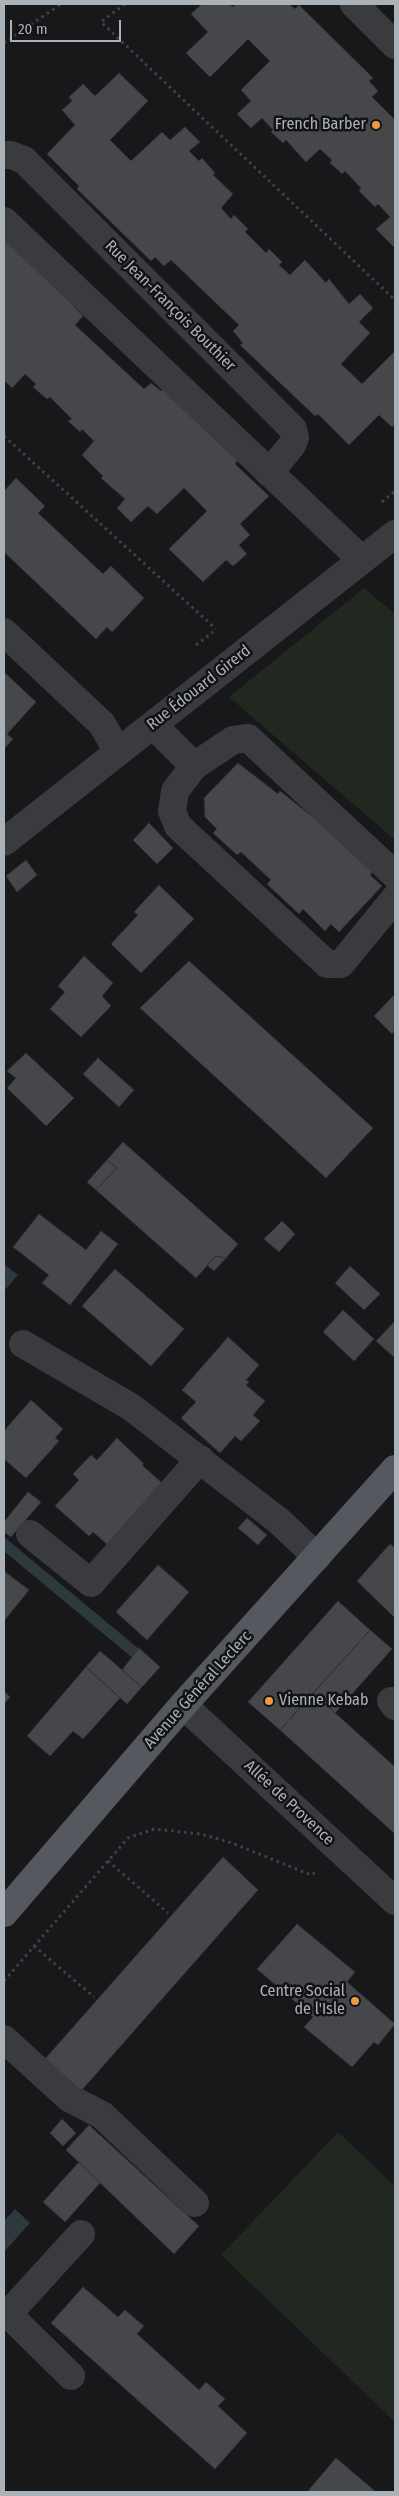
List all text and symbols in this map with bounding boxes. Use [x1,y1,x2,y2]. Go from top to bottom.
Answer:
scale bar [12,10,124,42]
text: 20 m [18,20,48,38]
place label: French Barber [275,115,366,135]
marker: French Barber [370,119,382,131]
street label: Rue Jean-François Bouthier [101,237,239,375]
street label: Rue Édouard Girerd [143,641,255,735]
street label: Avenue Général Leclerc [140,1627,256,1753]
place label: Vienne Kebab [279,1691,368,1711]
marker: Vienne Kebab [263,1695,275,1707]
street label: Allée de Provence [240,1756,338,1850]
place label: Centre Social de l'Isle [260,1982,345,2020]
marker: Centre Social de l'Isle [349,1995,361,2007]

